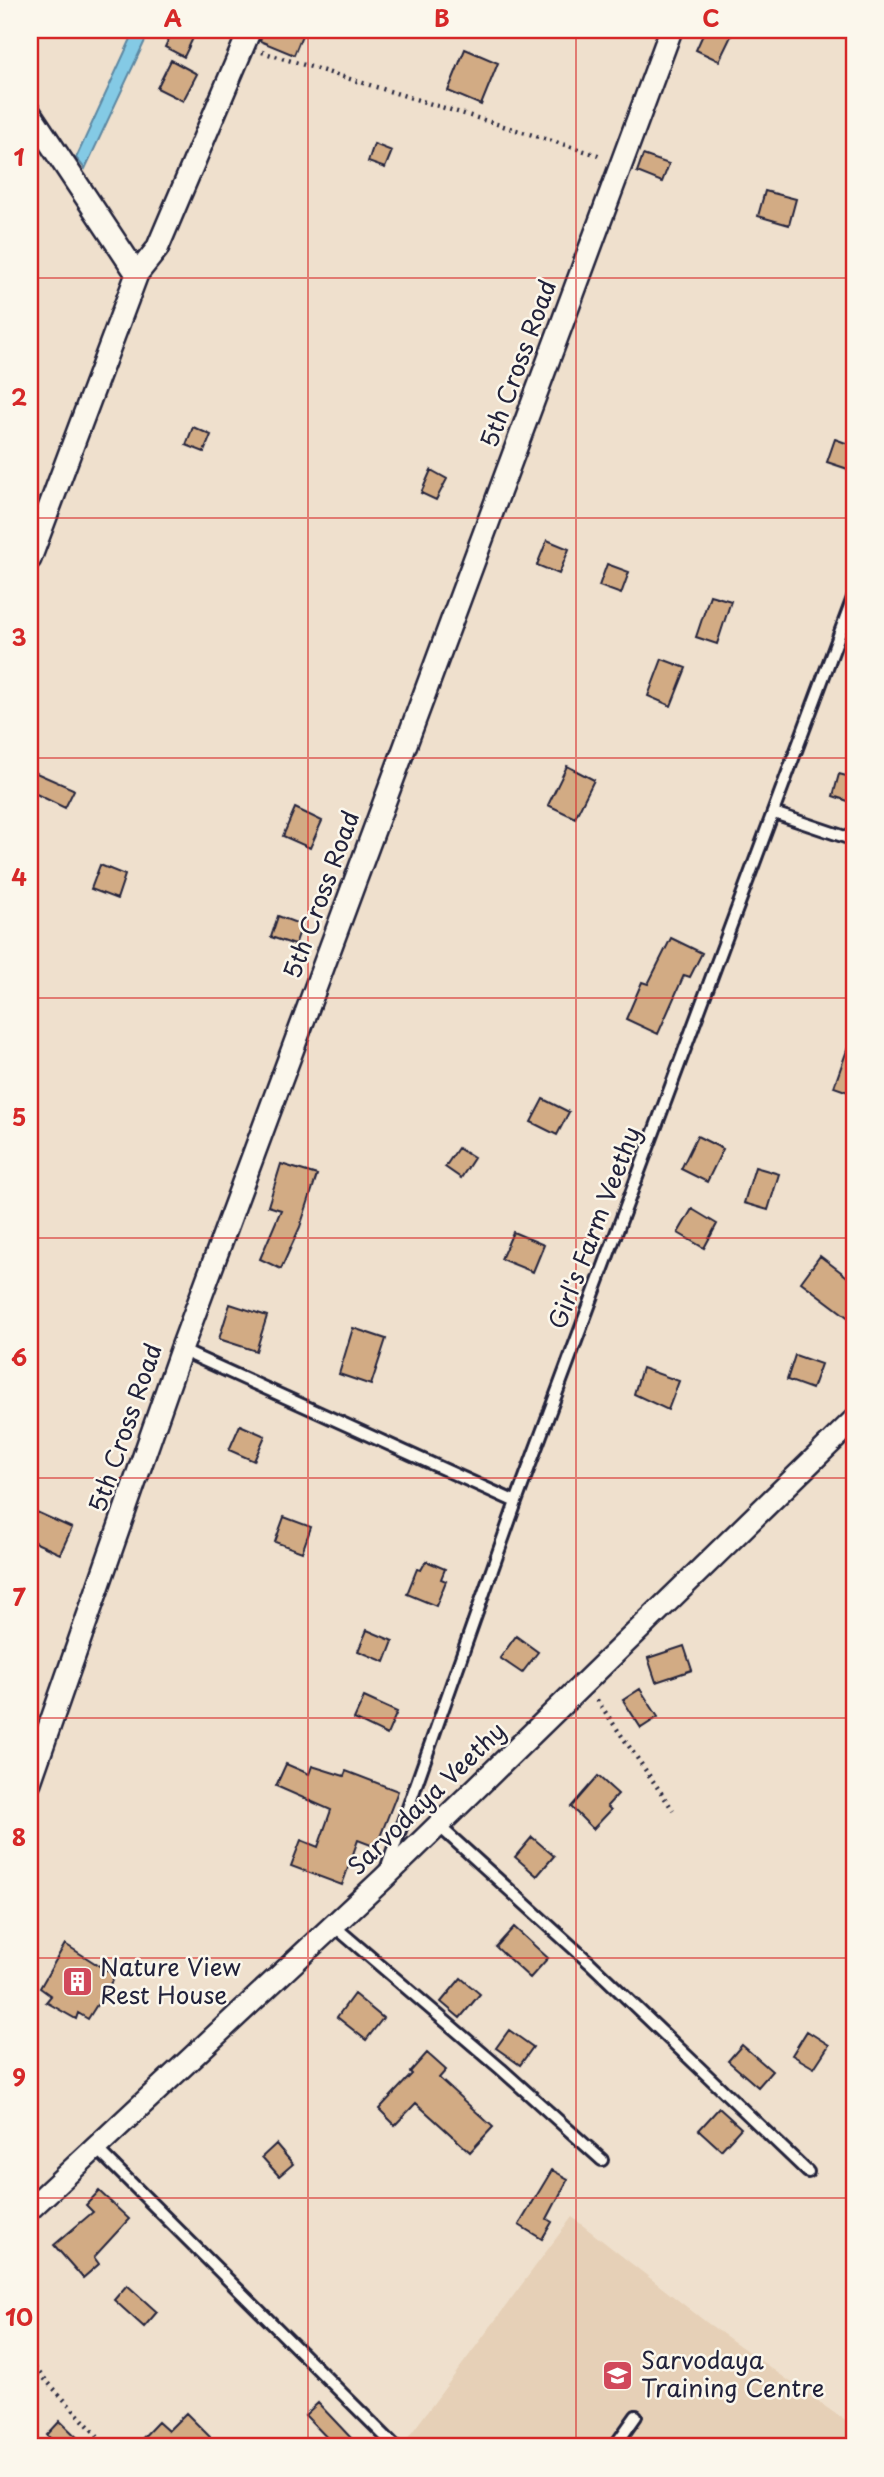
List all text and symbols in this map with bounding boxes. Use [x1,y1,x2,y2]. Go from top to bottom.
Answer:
text: A [164,0,182,35]
text: B [434,0,450,35]
text: C [702,0,720,35]
text: 1 [14,139,25,174]
street label: 5th Cross Road [470,274,564,452]
text: 2 [11,379,27,414]
text: 3 [11,619,27,654]
street label: 5th Cross Road [273,805,367,983]
text: 4 [11,859,27,894]
text: 5 [12,1099,26,1134]
street label: Girl's Farm Veethy [538,1121,648,1334]
street label: 5th Cross Road [78,1338,170,1517]
text: 6 [11,1339,27,1374]
text: 7 [12,1579,26,1614]
street label: Sarvodaya Veethy [339,1713,513,1882]
text: 8 [12,1819,26,1854]
place label: Nature View Rest House [100,1948,241,2012]
building icon: Nature View Rest House [60,1965,94,1999]
text: 9 [12,2059,26,2094]
text: 10 [5,2299,33,2334]
place label: Sarvodaya Training Centre [641,2341,825,2405]
school or university icon: Sarvodaya Training Centre [601,2358,635,2392]

